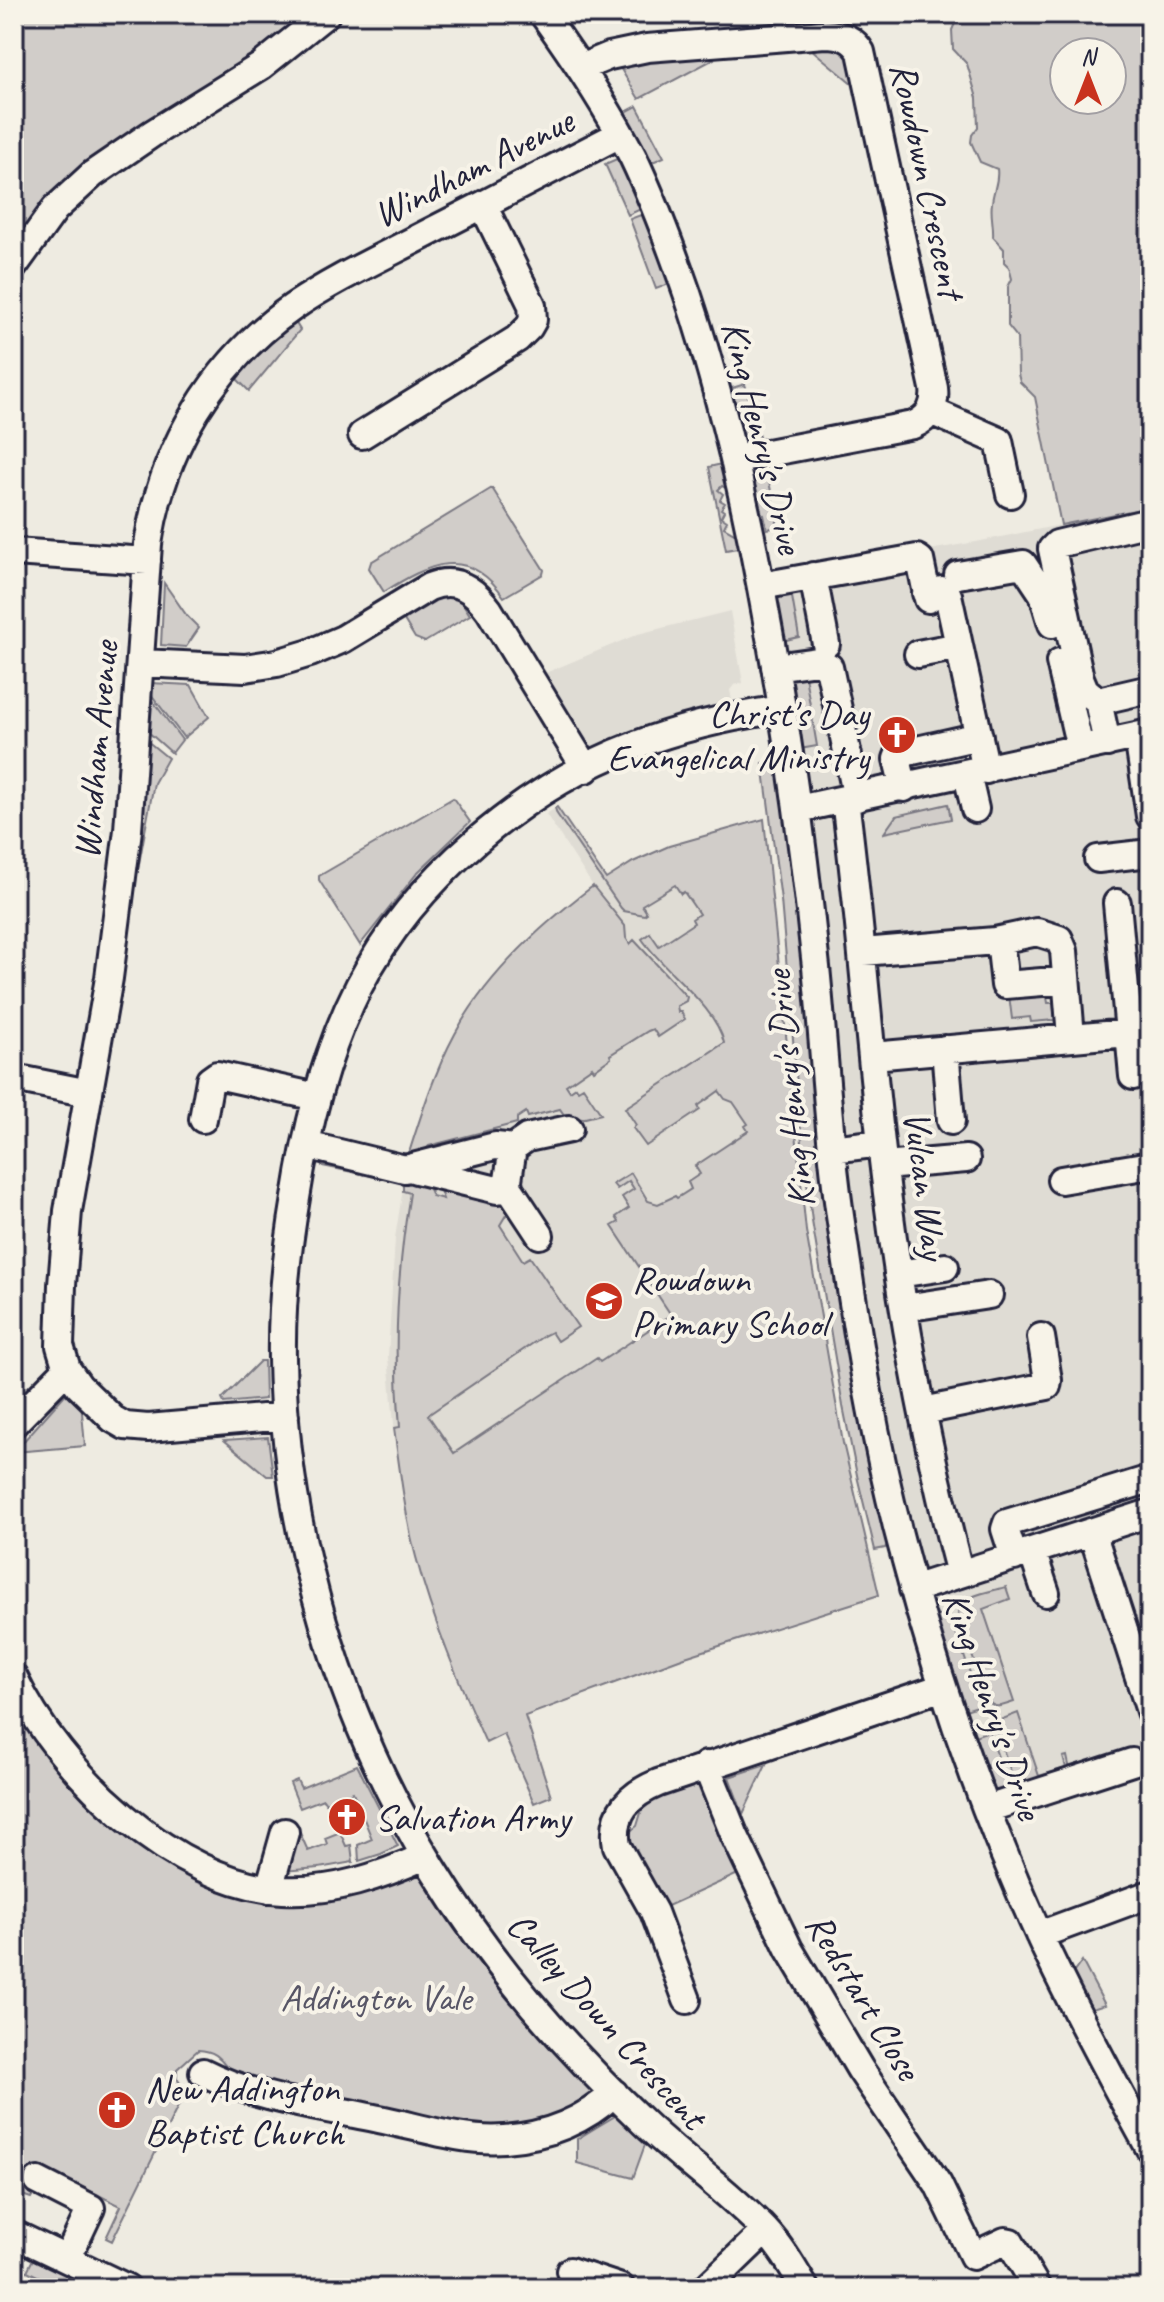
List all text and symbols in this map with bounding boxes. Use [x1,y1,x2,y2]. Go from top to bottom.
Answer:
north arrow [1048,36,1128,116]
text: N [1081,43,1098,71]
street label: Rowdown Crescent [880,58,977,307]
street label: Windham Avenue [365,96,583,238]
street label: King Henry's Drive [711,316,815,561]
street label: Windham Avenue [63,637,129,861]
place label: Christ's Day Evangelical Ministry [608,690,872,781]
church icon: Christ's Day Evangelical Ministry [876,714,918,756]
street label: King Henry's Drive [753,966,825,1210]
street label: Vulcan Way [893,1108,958,1265]
place label: Rowdown Primary School [632,1256,834,1347]
school or university icon: Rowdown Primary School [583,1280,625,1322]
street label: King Henry's Drive [932,1585,1054,1828]
place label: Salvation Army [375,1794,573,1841]
church icon: Salvation Army [326,1796,368,1838]
street label: Calley Down Crescent [497,1902,719,2141]
street label: Redstart Close [795,1904,933,2091]
park label: Addington Vale [281,1974,474,2021]
place label: New Addington Baptist Church [145,2065,346,2156]
church icon: New Addington Baptist Church [96,2089,138,2131]

